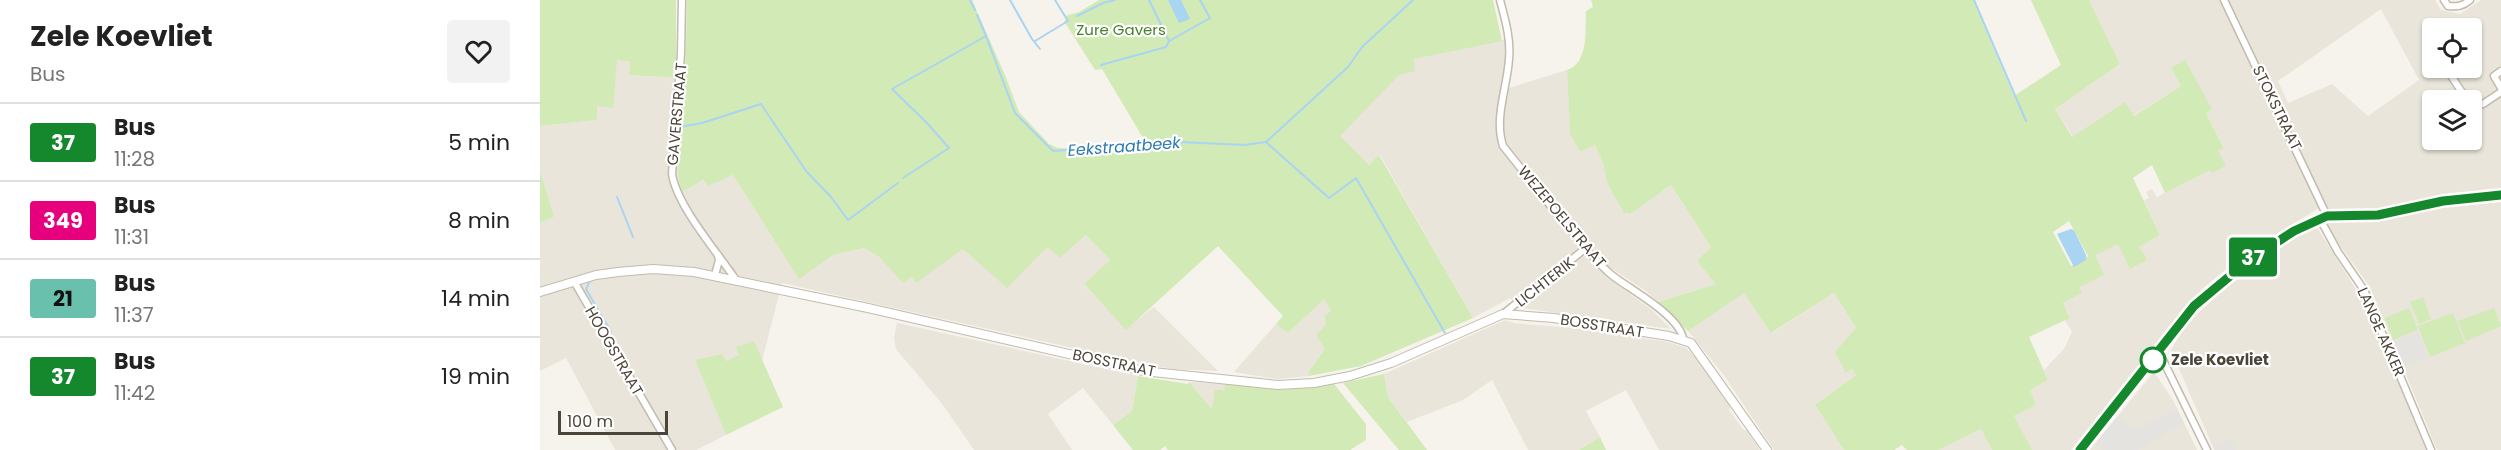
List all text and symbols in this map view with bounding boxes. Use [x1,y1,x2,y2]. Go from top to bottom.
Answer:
text: Zele Koevliet [30,17,213,56]
map controls [2422,18,2482,150]
button: locate [2422,18,2482,78]
park label: Zure Gavers [1076,19,1166,40]
button: heart [447,20,510,83]
text: Bus [30,60,66,88]
street label: GAVERSTRAAT [662,62,691,166]
street label: STOKSTRAAT [2248,62,2307,154]
button: layers [2422,90,2482,150]
text: Bus [114,112,156,143]
text: 5 min [448,127,510,158]
text: 37 [51,128,75,157]
water label: Eekstraatbeek [1067,131,1182,162]
text: 11:28 [114,145,155,173]
street label: WEZEPOELSTRAAT [1513,161,1611,272]
text: Bus [114,190,156,221]
text: 8 min [448,205,510,236]
text: 349 [43,206,83,235]
text: 11:31 [114,223,149,251]
line badge: 37 [2226,238,2280,276]
text: 37 [2241,243,2265,272]
street label: LICHTERIK [1511,252,1579,311]
text: Bus [114,268,156,299]
text: 14 min [441,283,510,314]
text: 21 [53,284,73,313]
street label: LANGE AKKER [2352,284,2410,380]
text: 11:37 [114,301,154,329]
street label: HOOGSTRAAT [580,302,649,399]
street label: BOSSTRAAT [1559,309,1645,342]
street label: BOSSTRAAT [1071,343,1157,382]
text: Bus [114,346,156,377]
marker: Zele Koevliet [2140,347,2166,373]
place label: Zele Koevliet [2171,349,2269,370]
text: 19 min [441,361,510,392]
text: 37 [51,362,75,391]
text: 11:42 [114,379,155,407]
scale bar [558,408,668,436]
text: 100 m [567,410,613,433]

